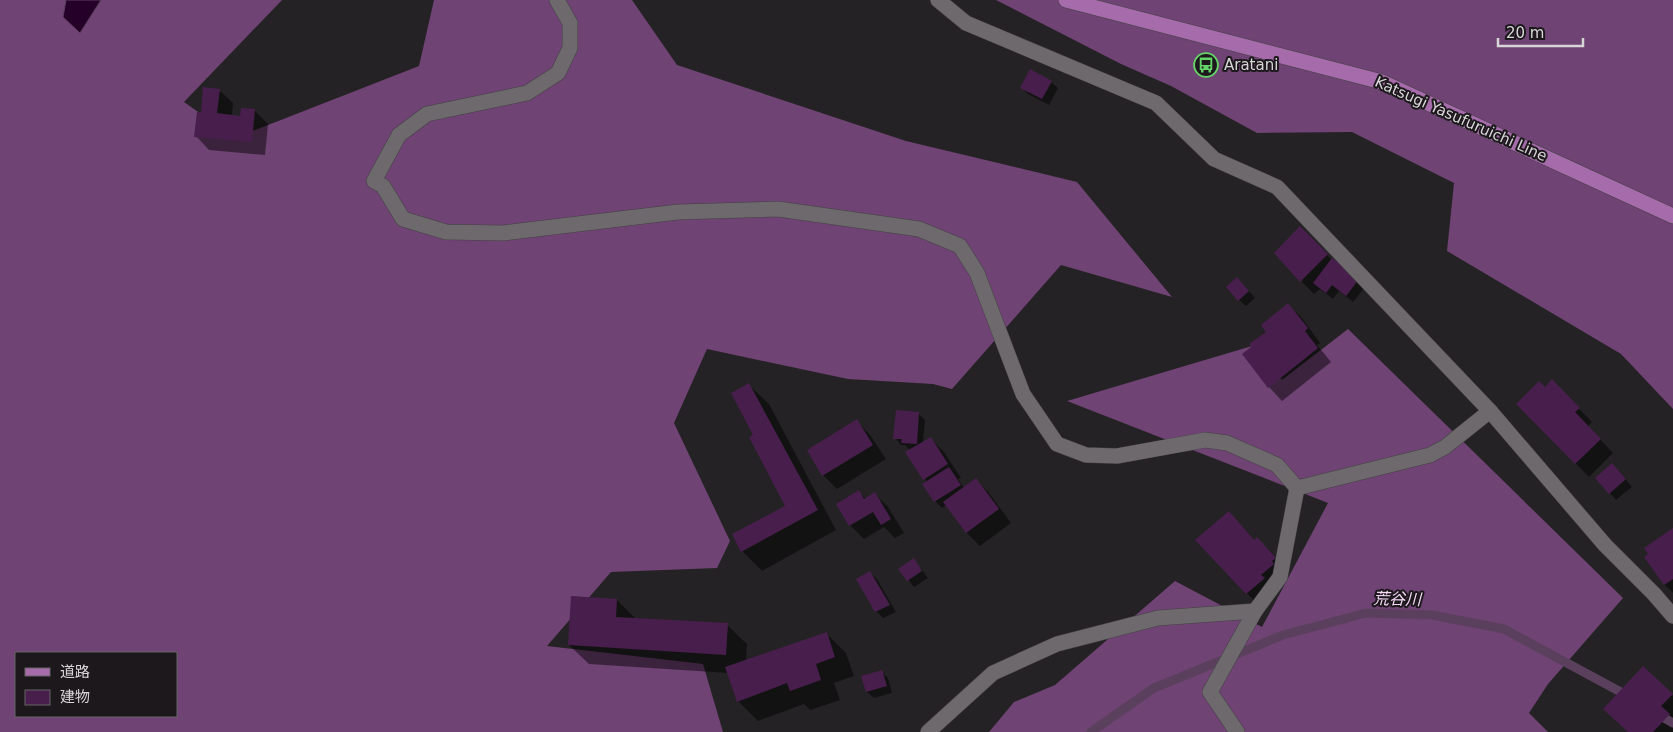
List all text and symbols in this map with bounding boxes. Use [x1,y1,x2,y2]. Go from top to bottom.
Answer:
scale bar [1498,15,1583,47]
text: 20 m [1506,24,1544,42]
bus stop icon: Aratani [1193,52,1219,78]
place label: Aratani [1224,56,1278,74]
street label: Katsugi Yasufuruichi Line [1372,73,1550,165]
water label: 荒谷川 [1373,589,1423,609]
legend [15,652,178,717]
text: 道路 [60,663,90,681]
text: 建物 [60,688,90,706]

